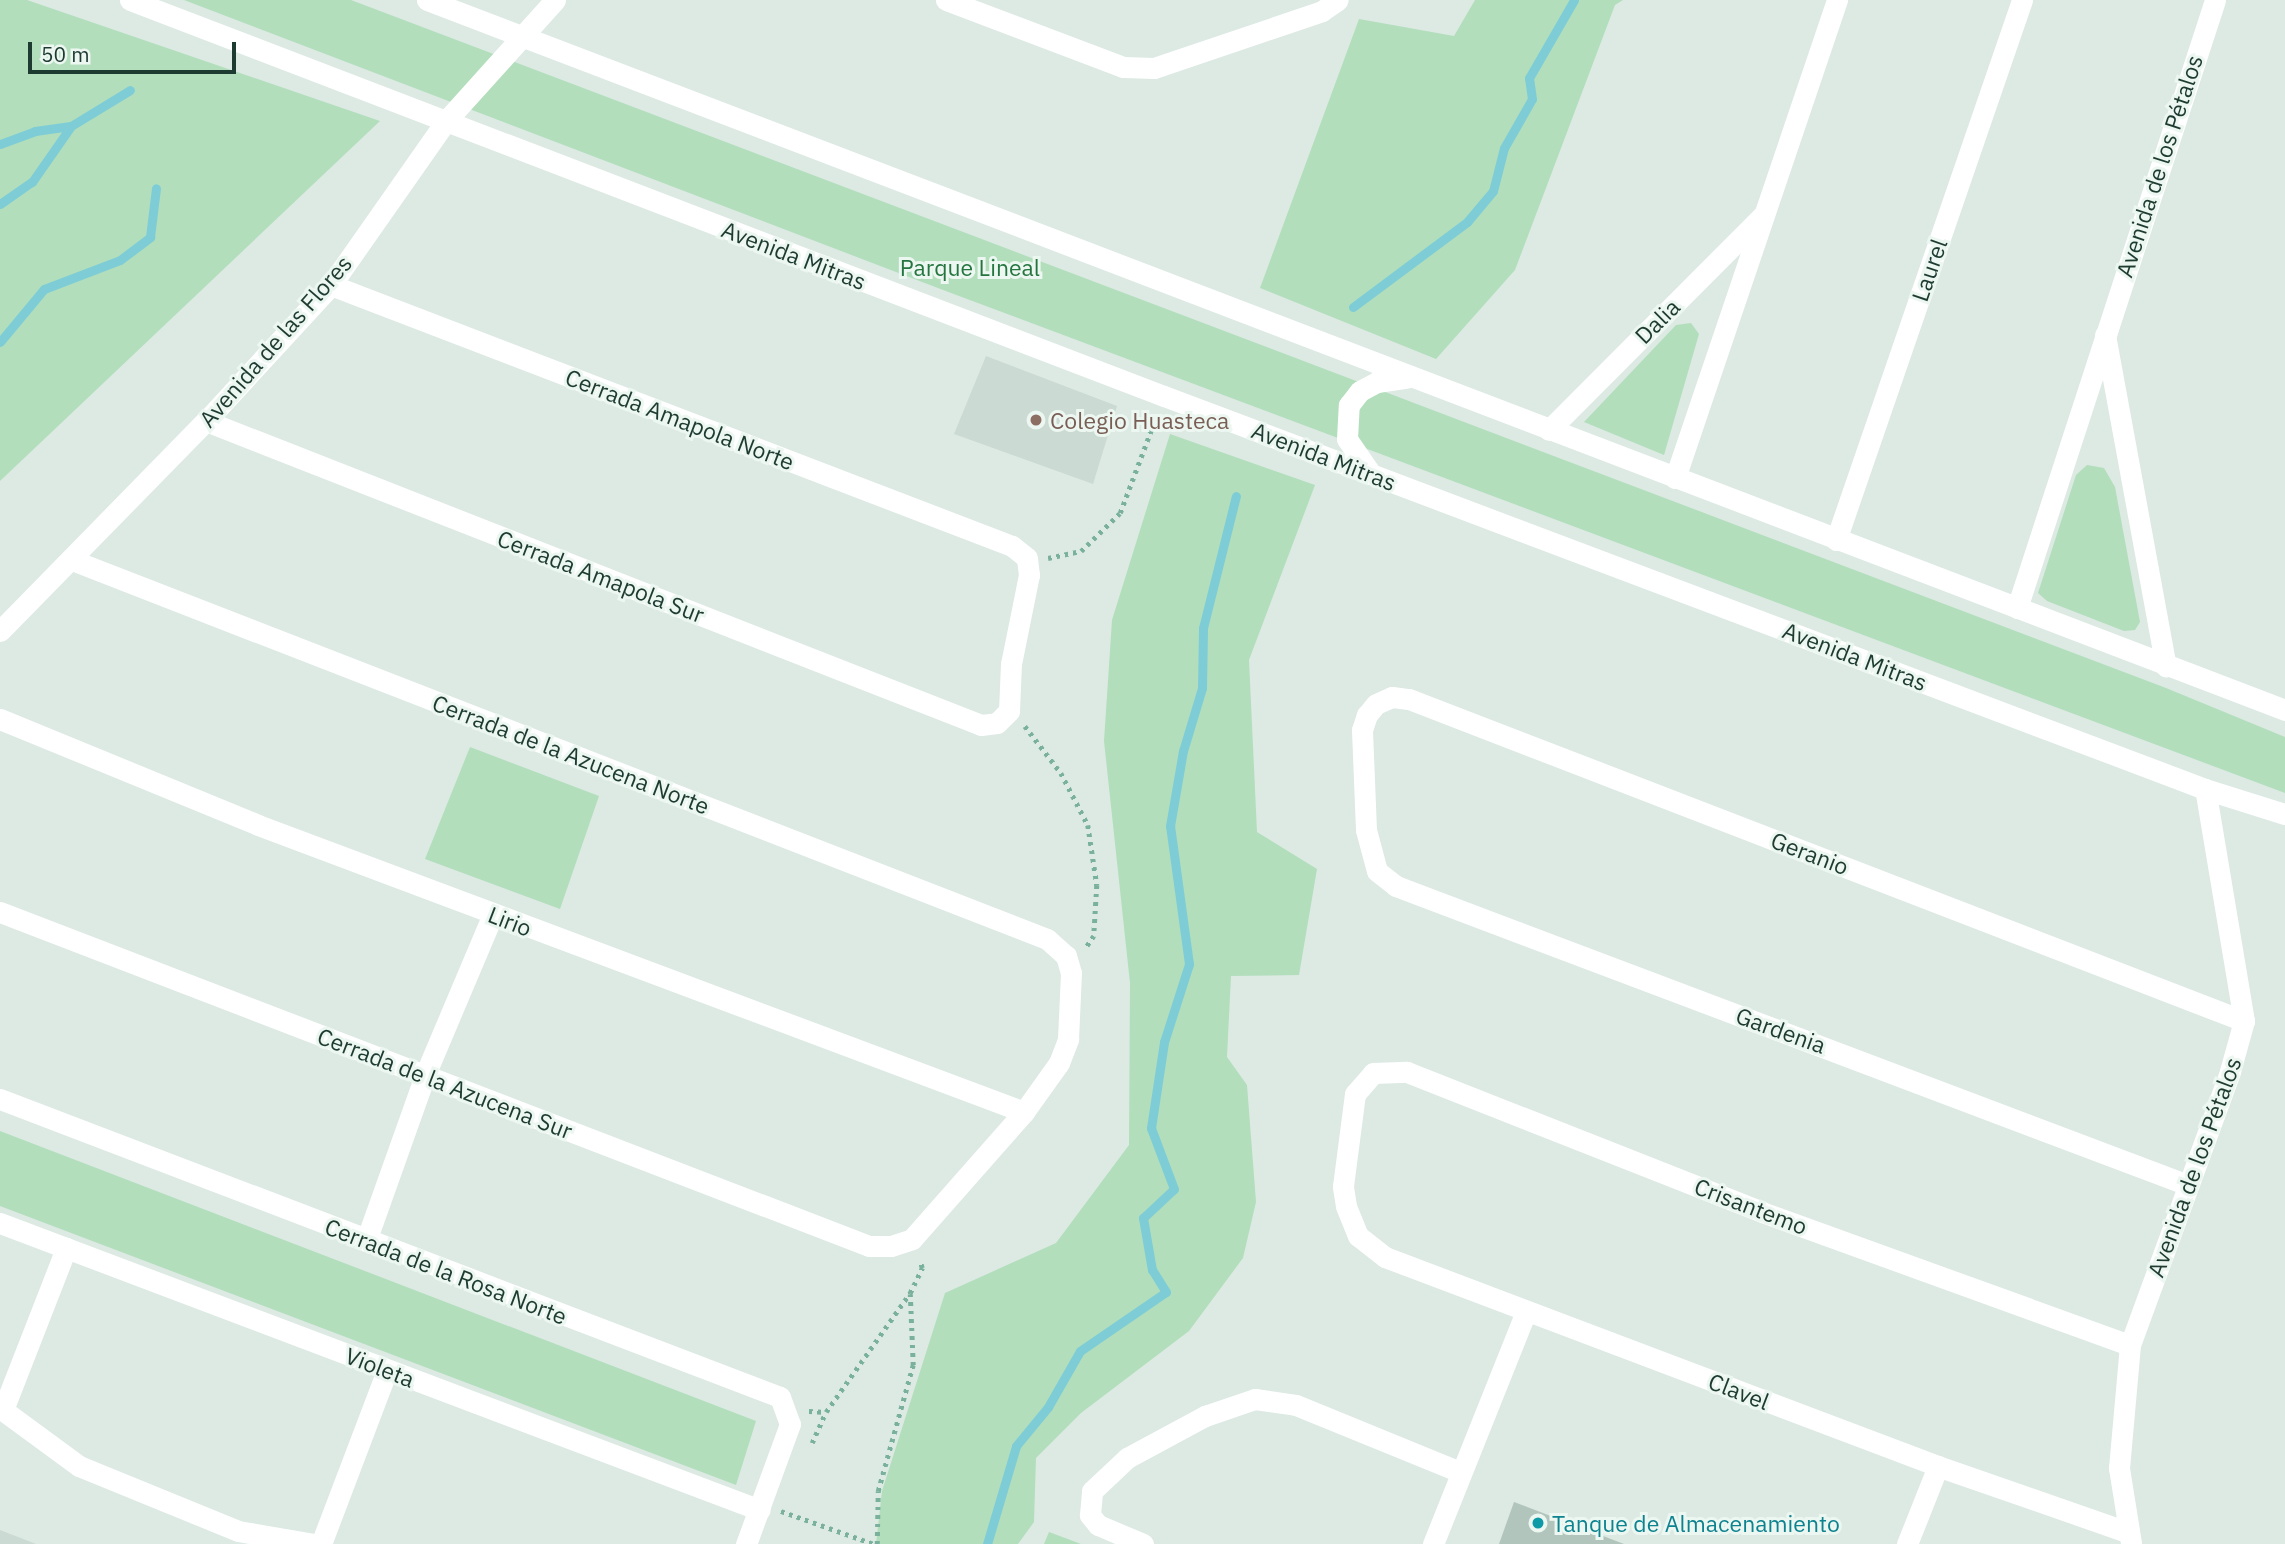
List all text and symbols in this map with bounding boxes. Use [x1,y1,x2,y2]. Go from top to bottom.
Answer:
scale bar [32,28,240,72]
text: 50 m [41,40,90,68]
street label: Avenida de los Pétalos [2110,51,2208,281]
street label: Avenida Mitras [718,215,870,295]
street label: Laurel [1906,235,1952,305]
street label: Avenida de las Flores [193,249,357,433]
park label: Parque Lineal [900,253,1040,281]
street label: Dalia [1629,293,1685,349]
street label: Cerrada Amapola Norte [562,363,798,475]
place label: Colegio Huasteca [1050,406,1229,434]
marker: Colegio Huasteca [1028,412,1044,428]
street label: Avenida Mitras [1248,416,1400,496]
street label: Cerrada Amapola Sur [494,524,708,628]
street label: Avenida Mitras [1779,616,1931,696]
street label: Cerrada de la Azucena Norte [429,688,713,820]
street label: Geranio [1767,826,1853,880]
street label: Lirio [484,900,536,942]
street label: Gardenia [1732,1001,1830,1059]
street label: Cerrada de la Azucena Sur [314,1022,576,1144]
street label: Avenida de los Pétalos [2141,1053,2247,1281]
street label: Crisantemo [1691,1172,1811,1240]
street label: Cerrada de la Rosa Norte [321,1212,571,1330]
street label: Violeta [342,1341,418,1393]
street label: Clavel [1705,1367,1773,1415]
place label: Tanque de Almacenamiento [1552,1509,1840,1537]
marker: Tanque de Almacenamiento [1530,1515,1546,1531]

